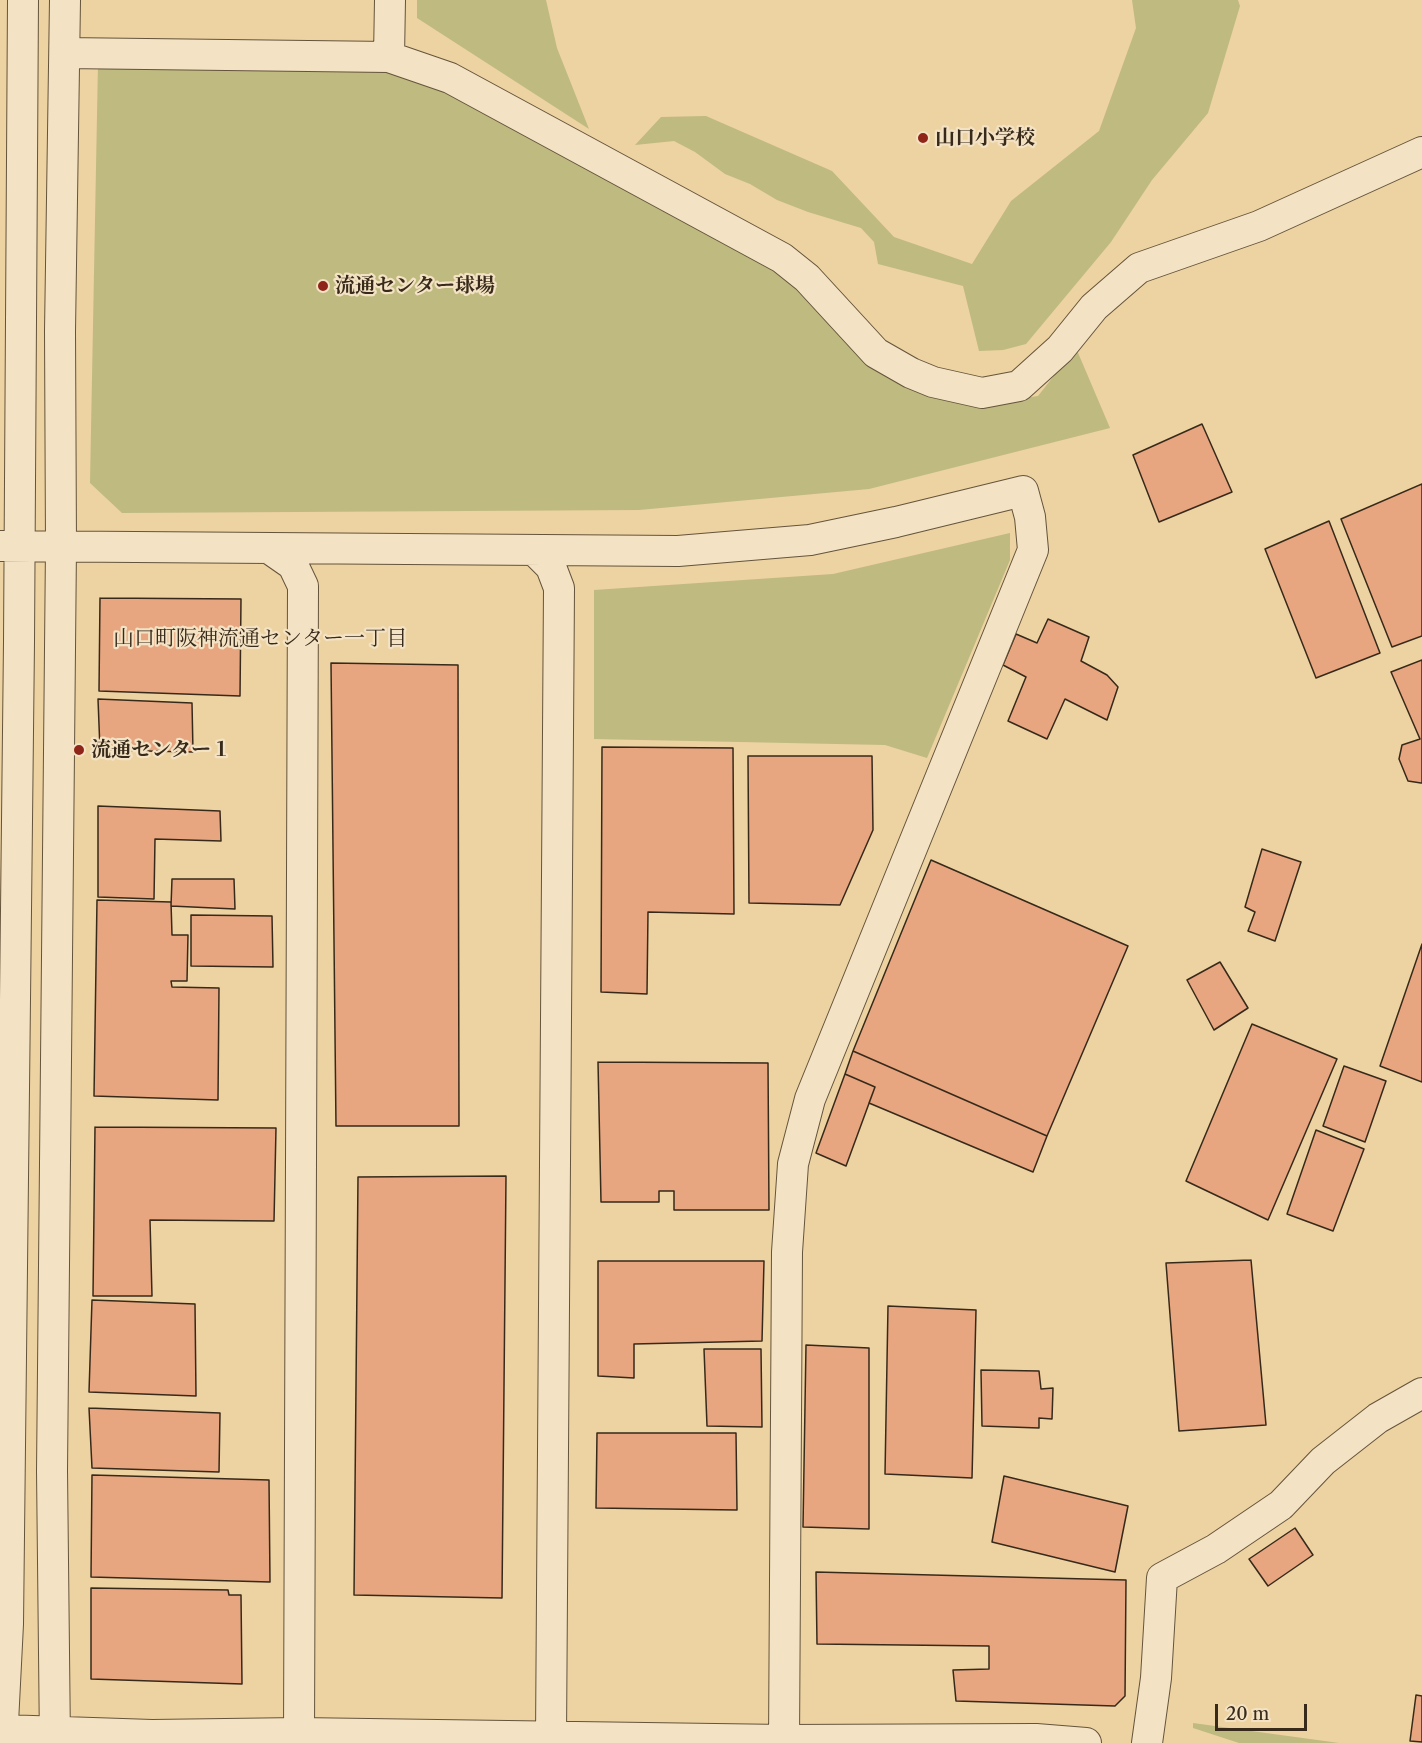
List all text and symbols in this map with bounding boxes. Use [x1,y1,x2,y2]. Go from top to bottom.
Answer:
place label: 山口小学校 [935,126,1035,150]
marker: 山口小学校 [916,131,930,145]
place label: 流通センター球場 [335,274,495,298]
marker: 流通センター球場 [316,279,330,293]
district label: 山口町阪神流通センター一丁目 [113,626,407,652]
place label: 流通センター１ [91,738,231,762]
marker: 流通センター１ [72,743,86,757]
scale bar [1218,1692,1310,1730]
text: 20 m [1226,1703,1269,1725]

